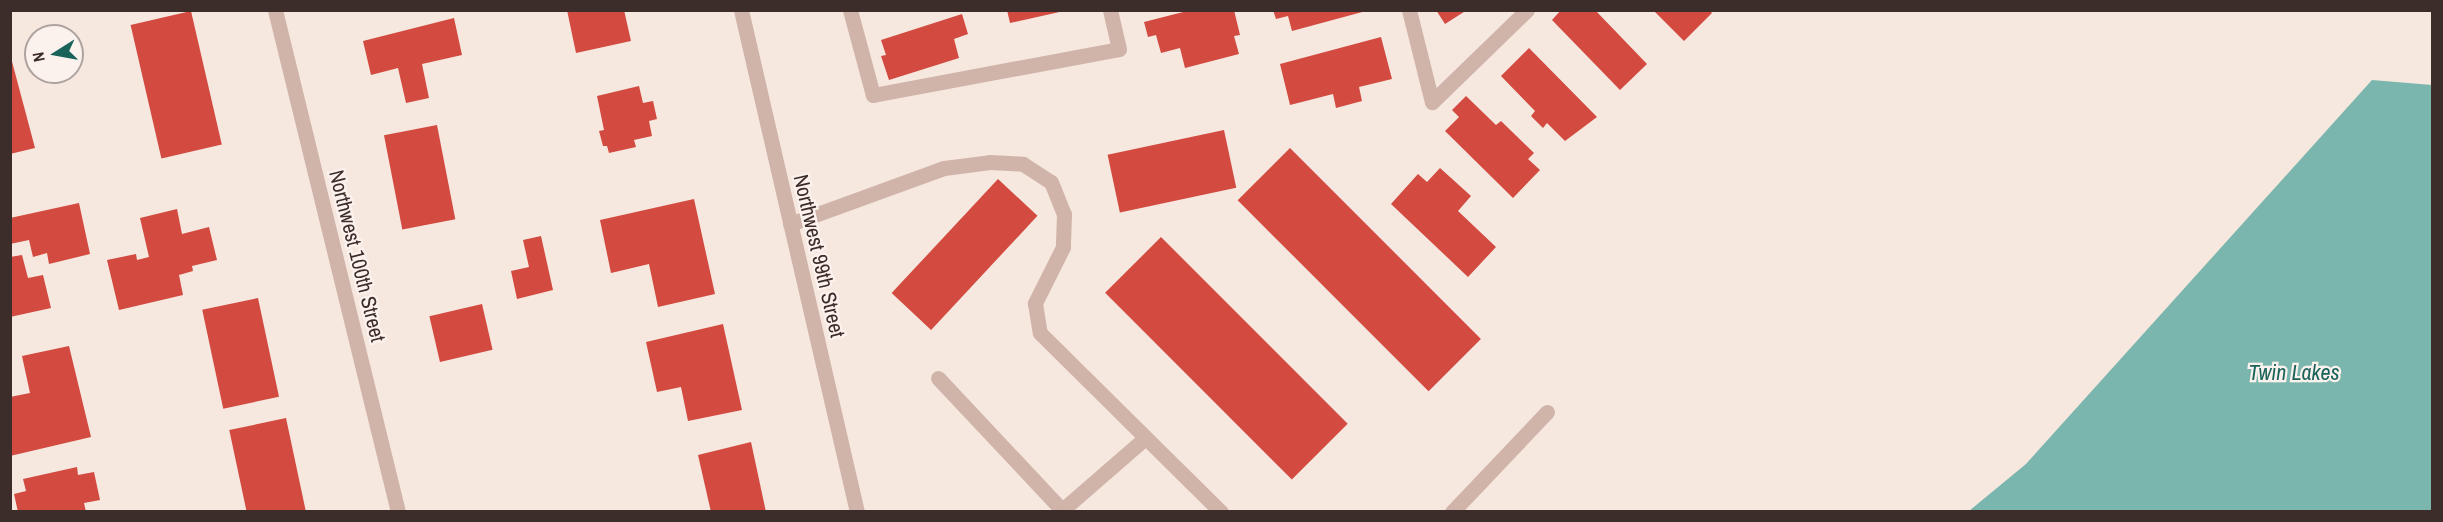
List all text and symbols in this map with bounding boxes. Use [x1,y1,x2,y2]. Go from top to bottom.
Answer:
north arrow [24,24,84,84]
text: N [27,50,50,64]
street label: Northwest 100th Street [323,168,391,344]
street label: Northwest 99th Street [788,172,850,340]
water label: Twin Lakes [2248,360,2340,386]

